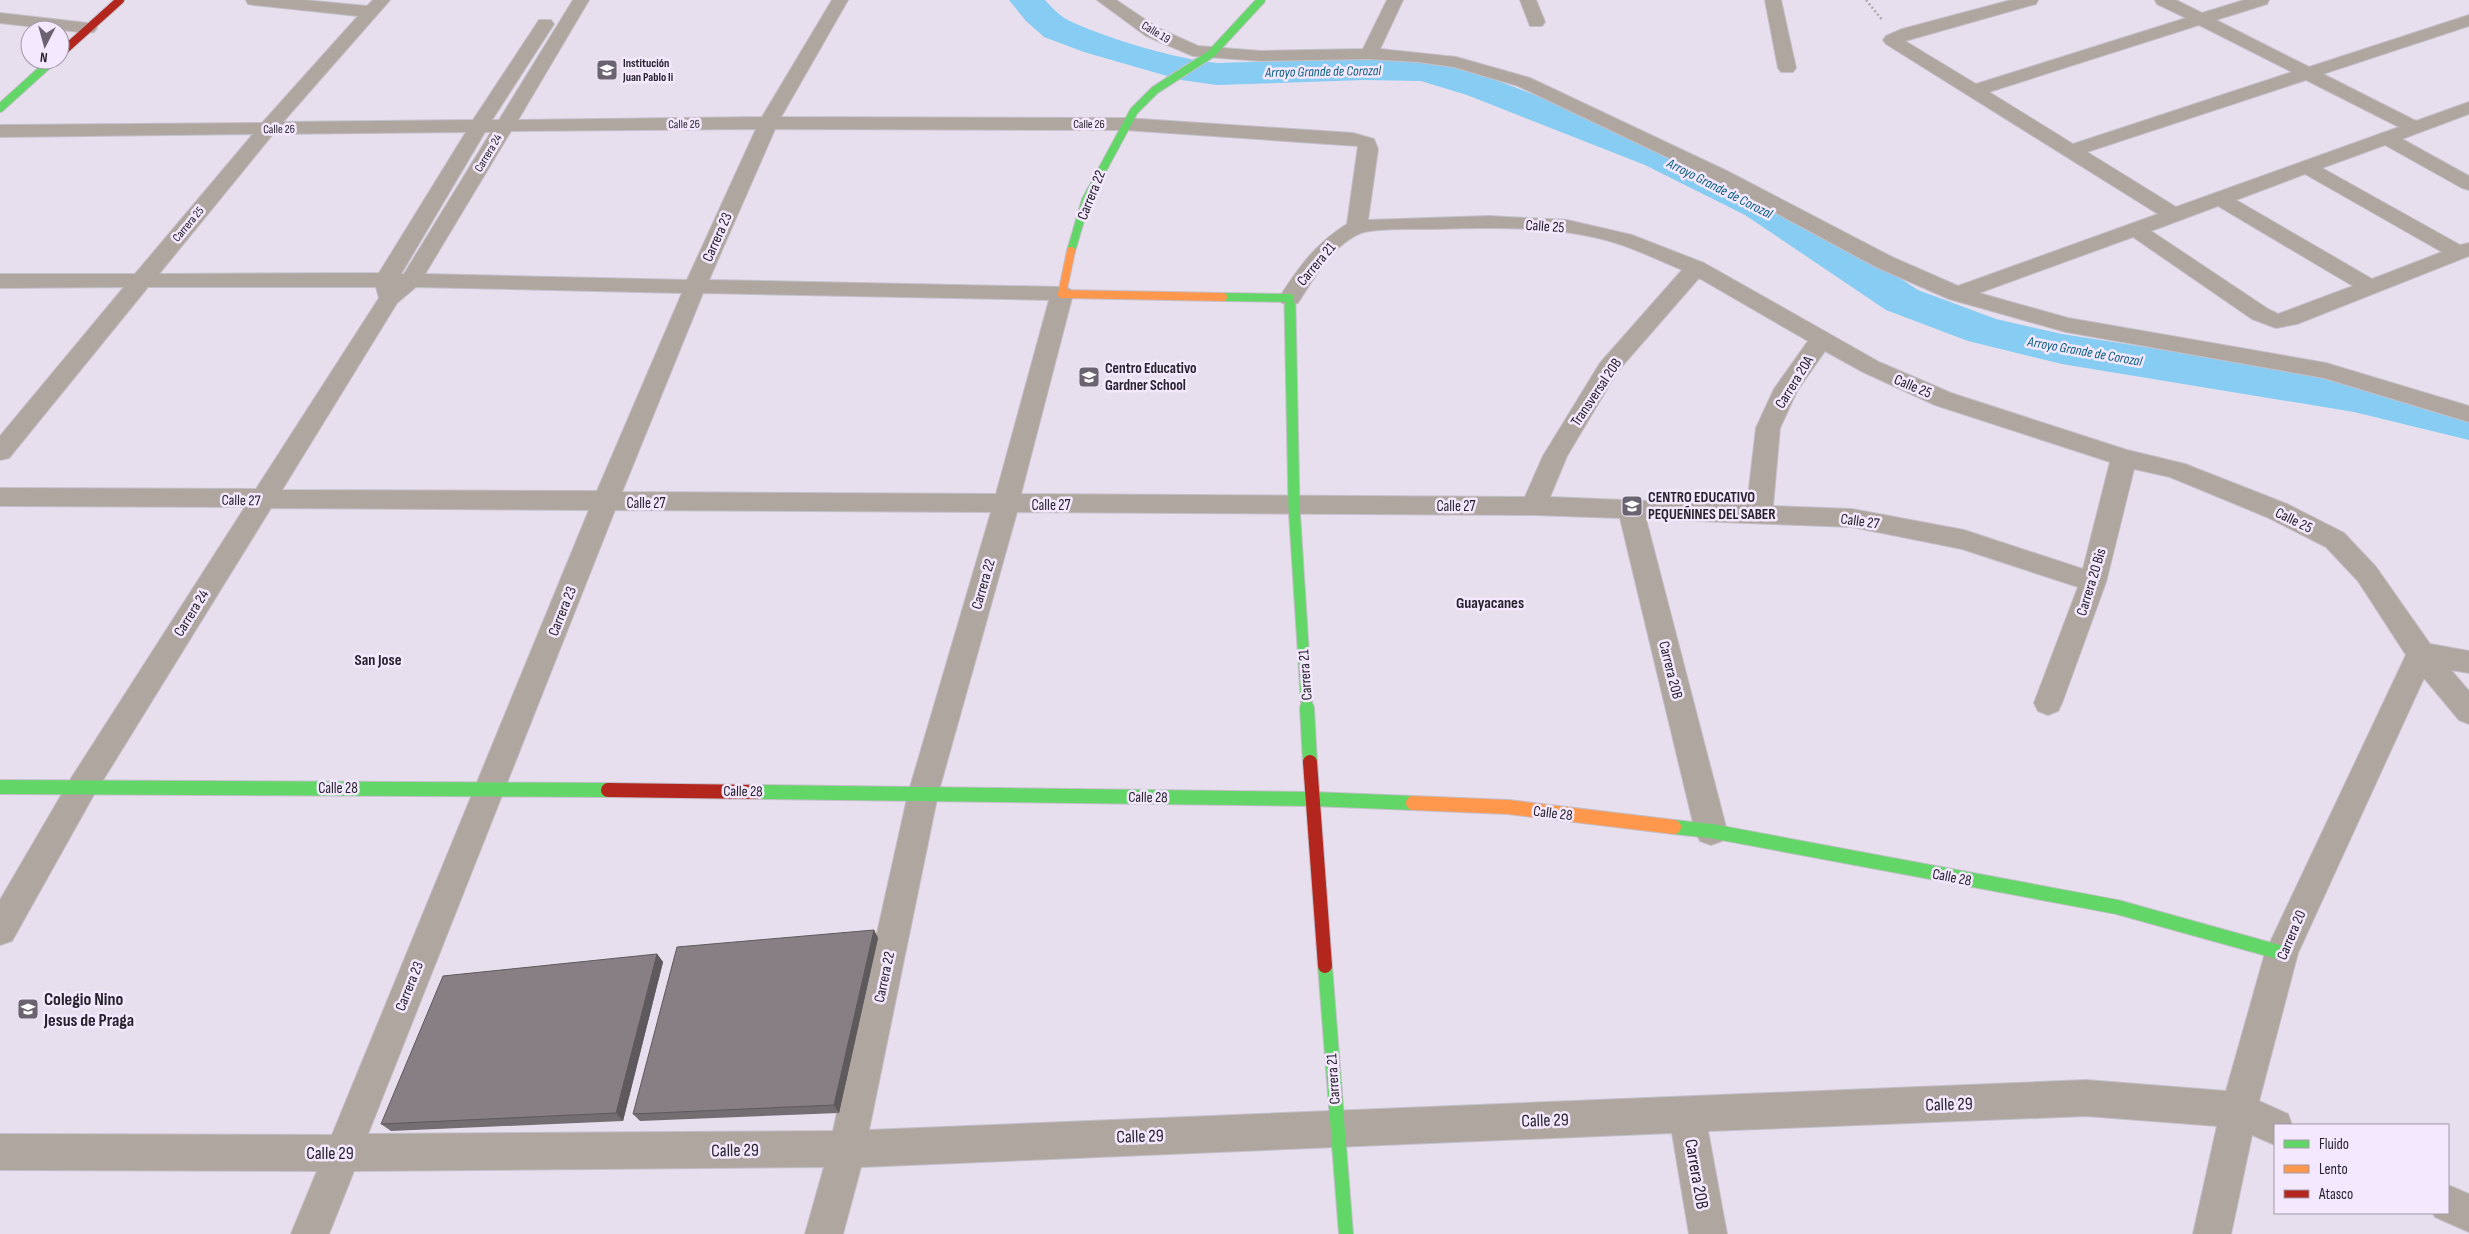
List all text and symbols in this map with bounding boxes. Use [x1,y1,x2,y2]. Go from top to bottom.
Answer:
street label: Calle 19 [1139,18,1173,47]
north arrow [20,20,70,70]
text: N [39,49,48,66]
place label: Institución Juan Pablo Ii [622,56,673,85]
school or university icon: Institución Juan Pablo Ii [595,58,619,82]
water label: Arroyo Grande de Corozal [1264,62,1382,81]
street label: Calle 26 [668,117,700,132]
street label: Calle 26 [1073,117,1105,132]
street label: Calle 26 [263,122,295,137]
street label: Carrera 24 [471,132,506,175]
water label: Arroyo Grande de Corozal [1663,154,1776,223]
street label: Carrera 22 [1073,168,1110,223]
street label: Carrera 25 [169,204,208,245]
street label: Carrera 23 [698,210,737,265]
street label: Calle 25 [1525,216,1565,237]
street label: Carrera 21 [1293,238,1340,290]
water label: Arroyo Grande de Corozal [2025,333,2144,370]
street label: Carrera 20A [1771,352,1818,412]
street label: Transversal 20B [1567,354,1626,430]
place label: Centro Educativo Gardner School [1105,359,1197,395]
school or university icon: Centro Educativo Gardner School [1077,365,1101,389]
street label: Calle 25 [1891,370,1934,403]
place label: CENTRO EDUCATIVO PEQUEÑINES DEL SABER [1648,488,1776,524]
street label: Calle 27 [221,491,261,510]
street label: Calle 27 [627,494,666,513]
school or university icon: CENTRO EDUCATIVO PEQUEÑINES DEL SABER [1620,494,1644,518]
street label: Calle 27 [1032,496,1071,515]
street label: Calle 27 [1437,497,1476,516]
street label: Calle 25 [2272,503,2315,538]
street label: Calle 27 [1839,509,1881,534]
street label: Carrera 20 Bis [2072,546,2111,618]
street label: Carrera 22 [967,557,1000,612]
street label: Carrera 23 [544,584,581,639]
street label: Carrera 24 [170,586,213,640]
district label: Guayacanes [1456,594,1524,613]
street label: Carrera 20B [1654,639,1687,701]
street label: Carrera 21 [1294,648,1317,701]
district label: San Jose [355,651,402,670]
street label: Calle 28 [318,779,358,798]
street label: Calle 28 [723,782,763,801]
street label: Calle 28 [1128,788,1168,807]
street label: Calle 28 [1532,802,1574,825]
street label: Calle 28 [1931,864,1973,891]
street label: Carrera 20 [2272,907,2310,963]
street label: Carrera 22 [870,950,899,1004]
street label: Carrera 23 [391,959,428,1014]
place label: Colegio Nino Jesus de Praga [43,989,134,1031]
school or university icon: Colegio Nino Jesus de Praga [16,997,40,1021]
street label: Carrera 21 [1322,1052,1345,1105]
street label: Calle 29 [1925,1093,1973,1116]
street label: Calle 29 [1521,1109,1569,1132]
legend [2274,1124,2449,1214]
street label: Calle 29 [1116,1125,1164,1148]
text: Fluido [2319,1135,2349,1154]
street label: Carrera 20B [1680,1137,1713,1211]
street label: Calle 29 [711,1140,759,1161]
street label: Calle 29 [306,1143,354,1164]
text: Lento [2319,1160,2348,1179]
text: Atasco [2318,1185,2353,1204]

